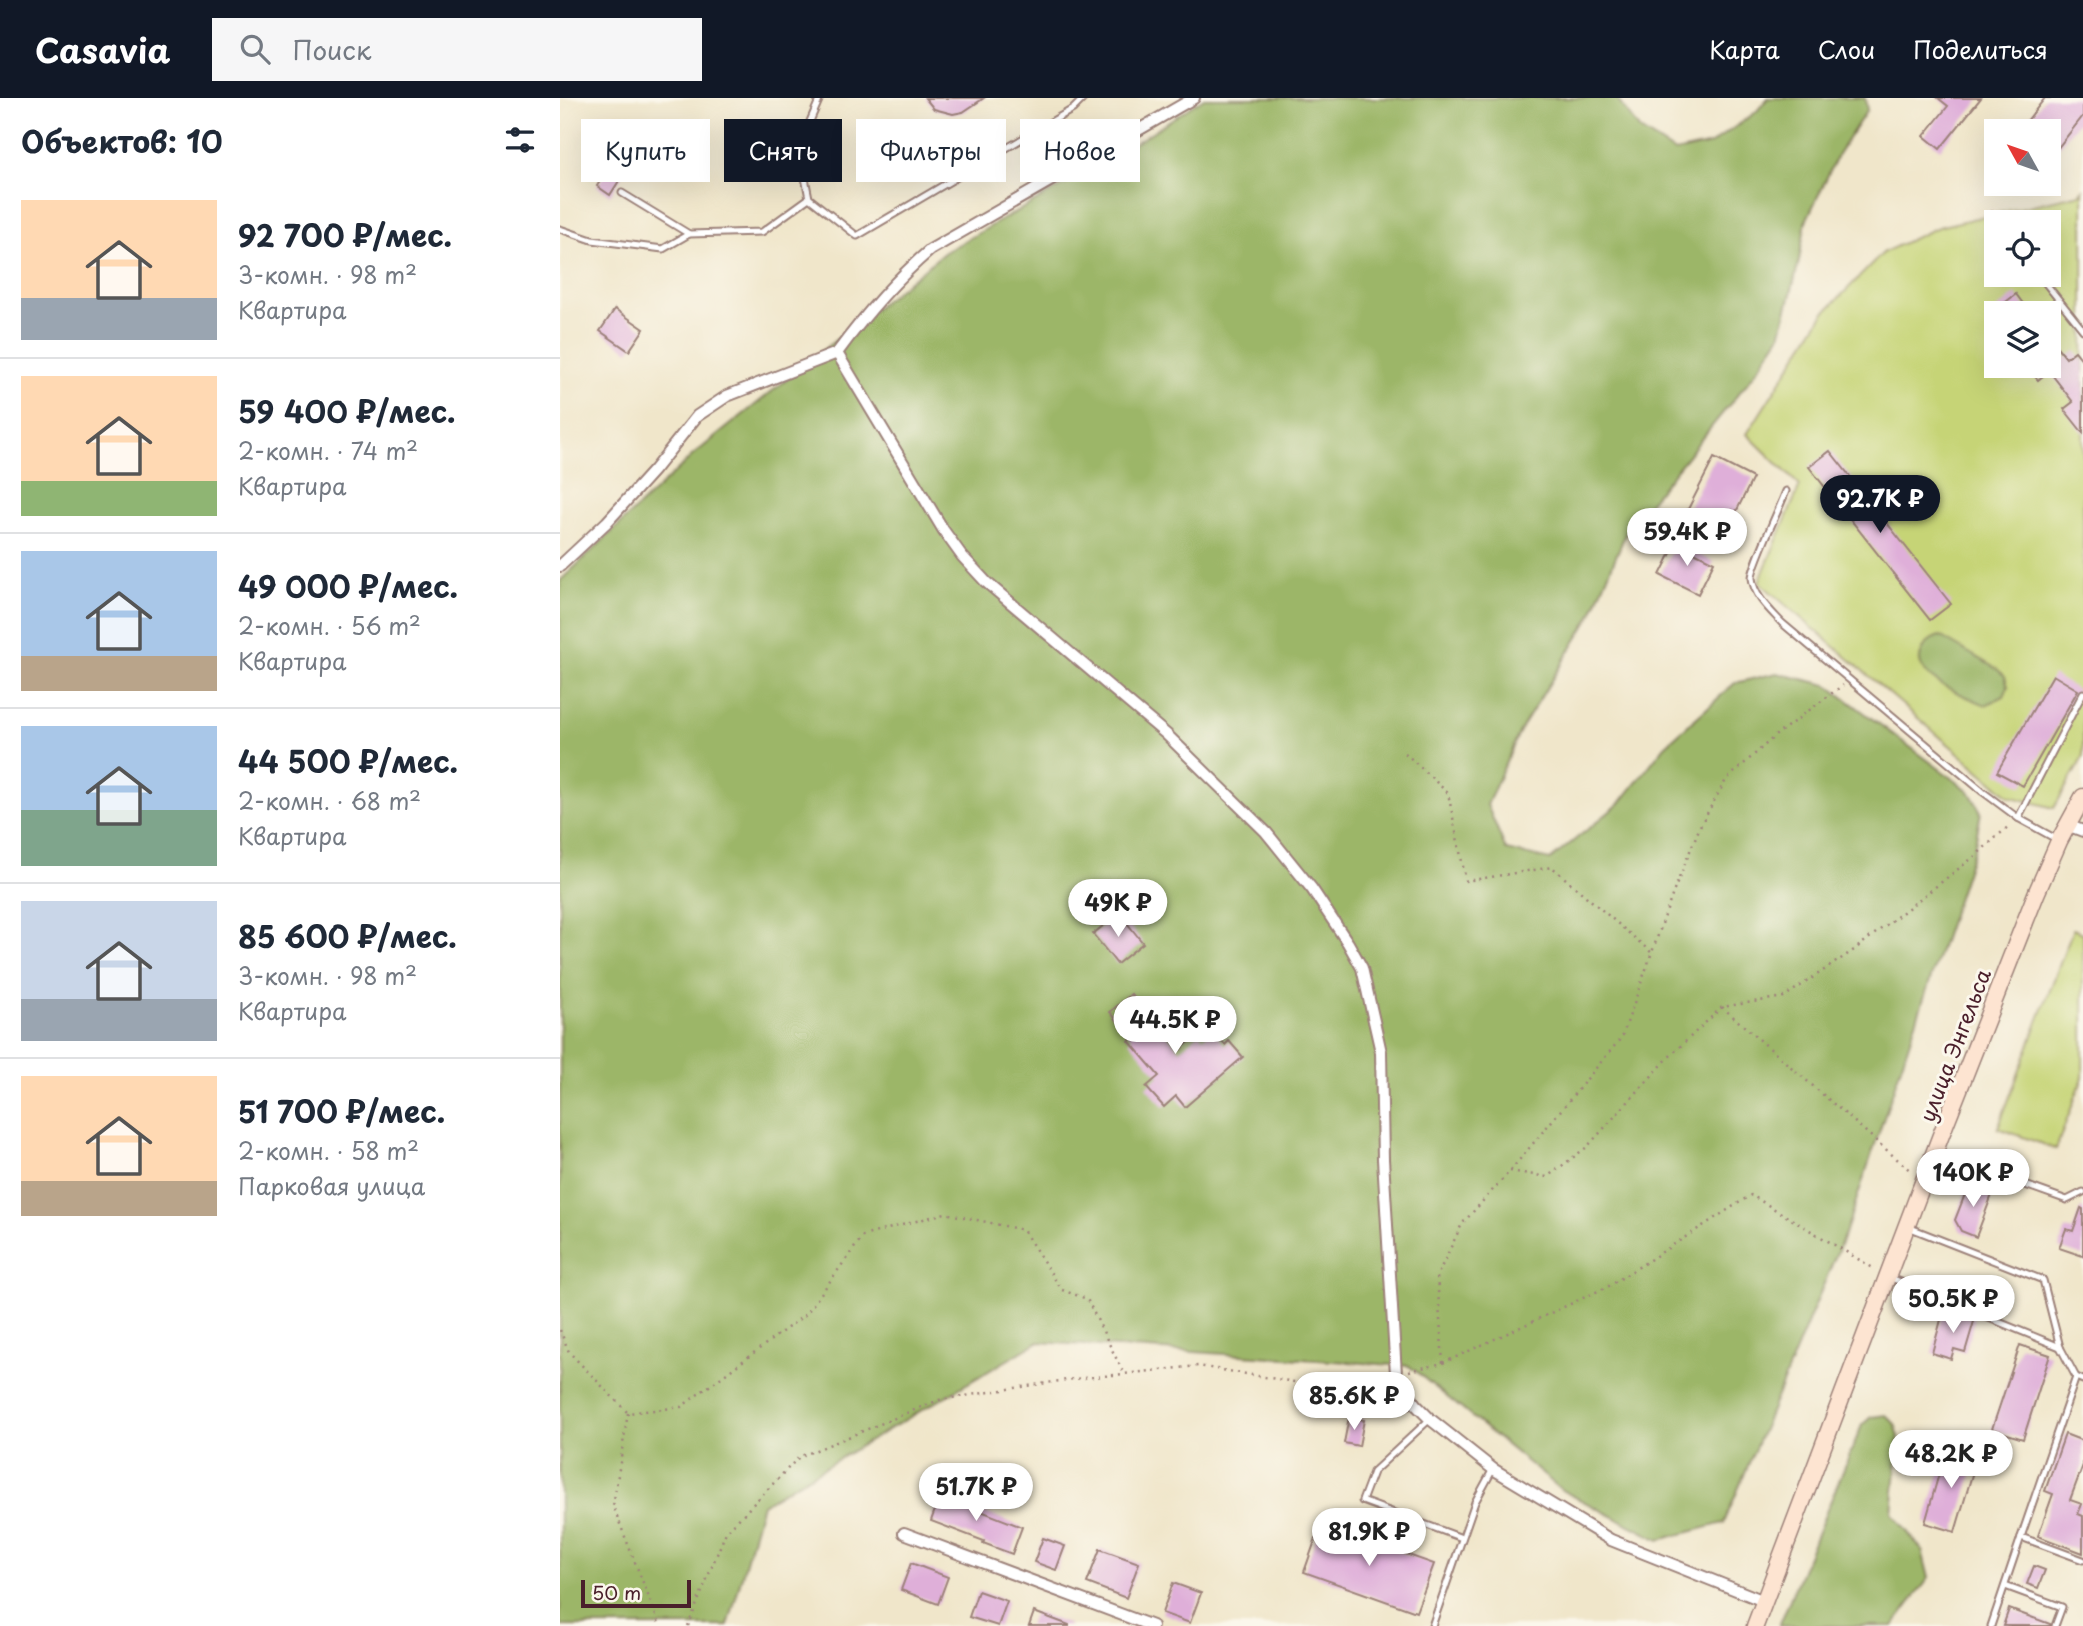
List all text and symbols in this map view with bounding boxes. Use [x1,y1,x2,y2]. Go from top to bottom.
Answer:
search box [212,18,702,81]
text: Casavia [35,24,170,74]
icon: search [236,30,274,68]
text: Поиск [292,30,371,69]
text: Карта [1709,31,1780,67]
text: Слои [1818,31,1875,67]
text: Поделиться [1913,31,2048,67]
text: Объектов: 10 [21,118,223,163]
chip: Купить [581,119,710,182]
chip: Снять [724,119,842,182]
chip: Фильтры [856,119,1006,182]
chip: Новое [1020,119,1140,182]
north arrow [1984,119,2062,196]
map controls [1984,119,2061,378]
icon: filters [501,121,539,159]
button: locate [1984,210,2061,287]
text: 92 700 ₽/мес. [238,212,452,257]
icon: home [77,228,161,312]
text: 3-комн. · 98 m² [238,257,417,292]
text: Квартира [238,292,346,327]
button: layers [1984,301,2061,378]
text: 59 400 ₽/мес. [238,388,456,433]
icon: home [77,404,161,488]
text: 2-комн. · 74 m² [238,433,418,468]
text: Квартира [238,468,346,503]
pin: 92.7K ₽ [1815,476,1945,535]
text: 92.7K ₽ [1836,480,1924,515]
pin: 59.4K ₽ [1622,508,1752,568]
text: 59.4K ₽ [1643,513,1731,548]
text: 49 000 ₽/мес. [238,563,458,608]
icon: home [77,579,161,663]
text: 2-комн. · 56 m² [238,608,421,643]
text: Квартира [238,643,346,678]
text: 44 500 ₽/мес. [238,738,458,783]
icon: home [77,754,161,838]
text: 2-комн. · 68 m² [238,783,421,818]
text: Квартира [238,818,346,853]
pin: 49K ₽ [1069,880,1167,939]
text: 49K ₽ [1084,884,1152,919]
text: 85 600 ₽/мес. [238,913,457,958]
icon: home [77,929,161,1013]
text: 3-комн. · 98 m² [238,958,417,993]
street label: улица Энгельса [1910,964,1998,1126]
text: Квартира [238,993,346,1028]
pin: 44.5K ₽ [1110,996,1240,1056]
text: 44.5K ₽ [1130,1001,1220,1036]
text: 51 700 ₽/мес. [238,1088,445,1133]
icon: home [77,1104,161,1188]
text: 2-комн. · 58 m² [238,1133,419,1168]
pin: 140K ₽ [1916,1150,2030,1209]
text: 140K ₽ [1933,1154,2013,1189]
text: Парковая улица [238,1168,425,1203]
pin: 50.5K ₽ [1888,1276,2018,1335]
text: 50.5K ₽ [1908,1280,1998,1315]
pin: 85.6K ₽ [1289,1372,1419,1432]
text: 85.6K ₽ [1309,1377,1399,1412]
pin: 48.2K ₽ [1886,1430,2016,1490]
text: 48.2K ₽ [1905,1435,1997,1470]
pin: 51.7K ₽ [911,1464,1041,1523]
text: 51.7K ₽ [935,1468,1017,1503]
pin: 81.9K ₽ [1304,1508,1434,1568]
text: 81.9K ₽ [1328,1513,1410,1548]
scale bar [581,1577,691,1609]
text: 50 m [592,1578,641,1606]

